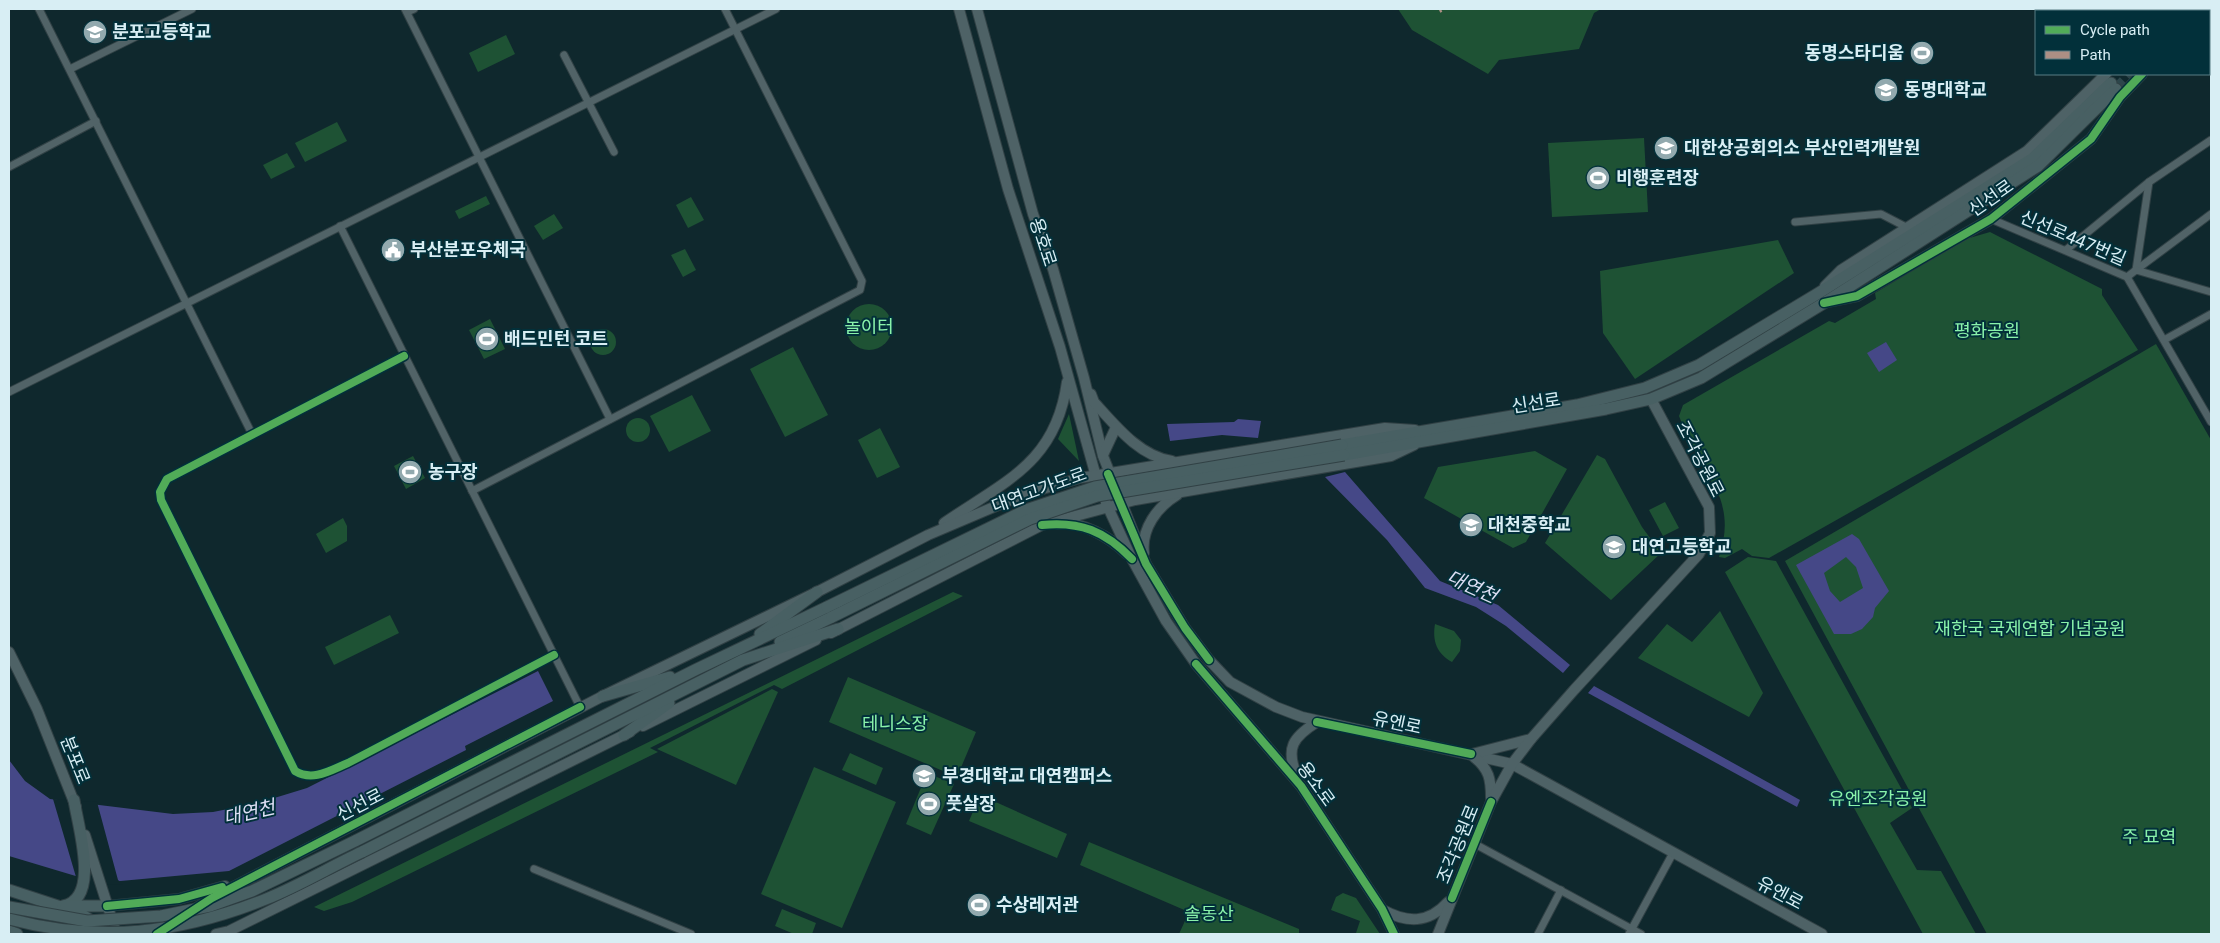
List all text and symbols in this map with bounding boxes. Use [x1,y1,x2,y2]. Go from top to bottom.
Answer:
legend [2035,10,2210,75]
school or university icon: 분포고등학교 [82,19,108,45]
place label: 분포고등학교 [112,21,211,42]
text: Cycle path [2080,21,2150,39]
sports icon: 동명스타디움 [1909,40,1935,66]
place label: 동명스타디움 [1805,42,1904,63]
text: Path [2080,46,2111,64]
school or university icon: 동명대학교 [1873,77,1899,103]
place label: 동명대학교 [1904,79,1987,100]
school or university icon: 대한상공회의소 부산인력개발원 [1653,135,1679,161]
place label: 대한상공회의소 부산인력개발원 [1684,137,1920,158]
sports icon: 비행훈련장 [1585,165,1611,191]
place label: 비행훈련장 [1616,167,1699,188]
street label: 신선로 [1964,175,2017,220]
street label: 신선로447번길 [2017,206,2129,269]
street label: 용호로 [1026,215,1061,269]
public building icon: 부산분포우체국 [380,237,406,263]
place label: 부산분포우체국 [410,239,526,260]
park label: 놀이터 [844,316,894,337]
park label: 평화공원 [1954,320,2020,341]
sports icon: 배드민턴 코트 [474,326,500,352]
place label: 배드민턴 코트 [504,328,608,349]
street label: 신선로 [1510,388,1562,417]
street label: 조각공원로 [1672,417,1729,500]
sports icon: 농구장 [397,459,423,485]
place label: 농구장 [428,461,478,482]
street label: 대연고가도로 [989,463,1089,516]
school or university icon: 대천중학교 [1458,512,1484,538]
place label: 대천중학교 [1488,514,1571,535]
school or university icon: 대연고등학교 [1601,534,1627,560]
place label: 대연고등학교 [1632,536,1731,557]
water label: 대연천 [1443,565,1502,608]
park label: 재한국 국제연합 기념공원 [1934,618,2126,639]
street label: 유엔로 [1371,707,1424,738]
park label: 테니스장 [862,713,928,734]
street label: 분포로 [56,733,95,787]
street label: 용소로 [1293,757,1340,810]
school or university icon: 부경대학교 대연캠퍼스 [911,763,937,789]
place label: 부경대학교 대연캠퍼스 [942,765,1112,786]
street label: 신선로 [333,784,387,825]
park label: 유엔조각공원 [1828,788,1928,809]
sports icon: 풋살장 [916,791,942,817]
place label: 풋살장 [946,793,996,814]
water label: 대연천 [221,795,279,830]
street label: 조각공원로 [1432,801,1483,886]
park label: 주 묘역 [2122,826,2176,847]
street label: 유엔로 [1753,872,1807,913]
sports icon: 수상레저관 [966,892,992,918]
place label: 수상레저관 [996,894,1079,915]
park label: 솔동산 [1184,903,1234,924]

